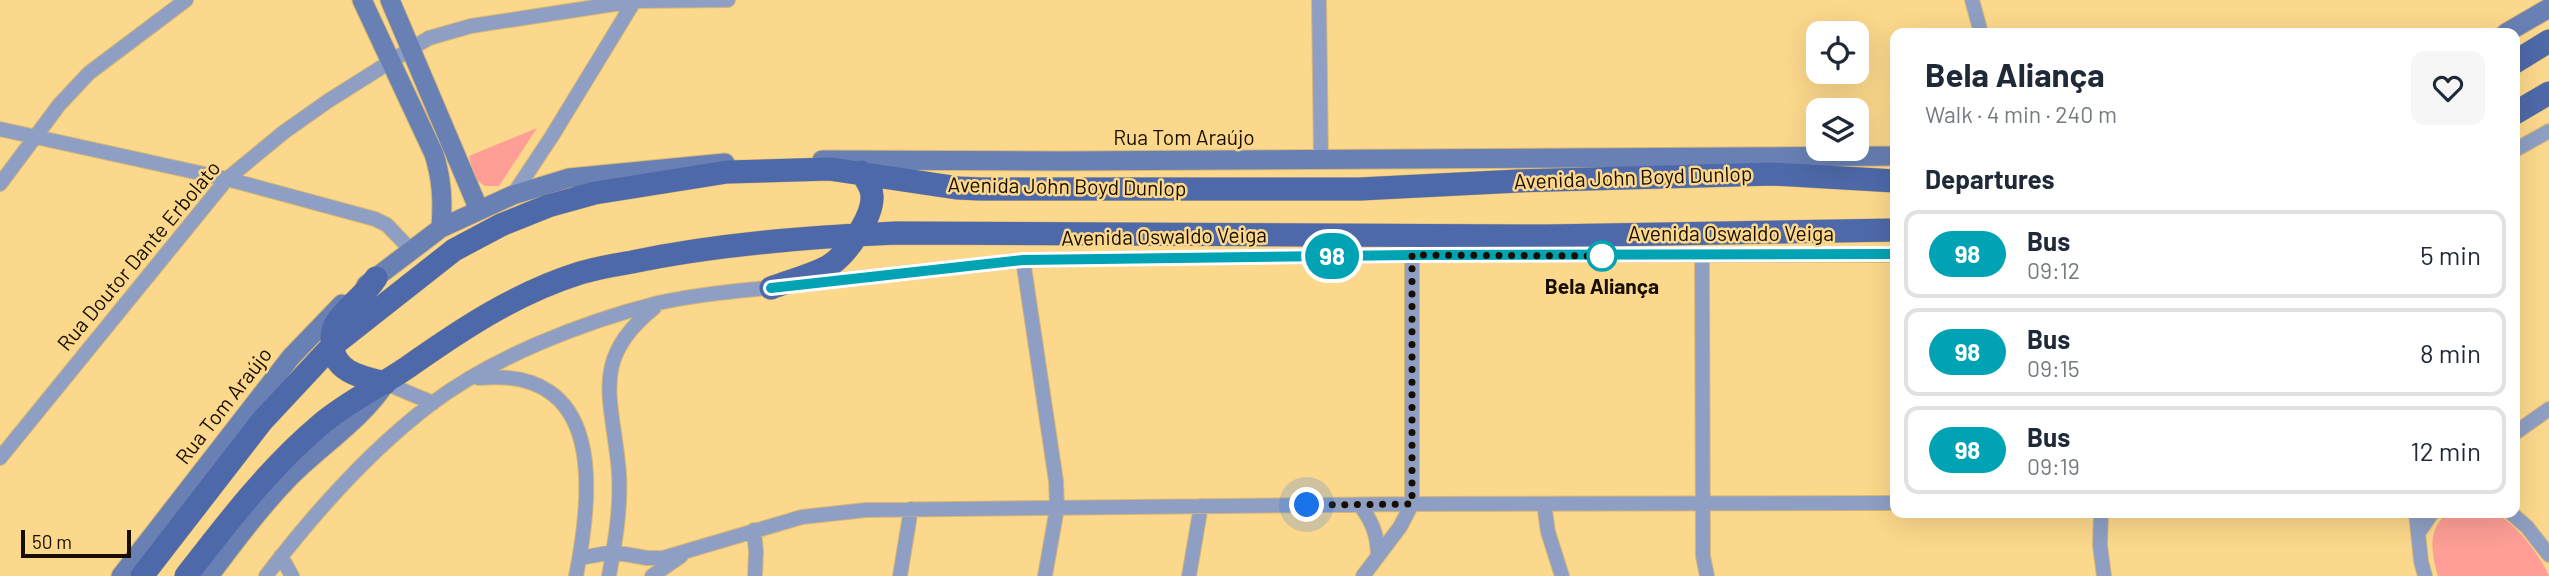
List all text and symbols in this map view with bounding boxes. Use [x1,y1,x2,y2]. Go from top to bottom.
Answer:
map controls [1806,21,1869,161]
button: locate [1806,21,1869,84]
button: heart [2411,51,2485,125]
text: Bela Aliança [1925,54,2105,94]
button: layers [1806,98,1869,161]
text: Walk · 4 min · 240 m [1925,100,2117,128]
street label: Rua Tom Araújo [1113,124,1255,149]
street label: Rua Doutor Dante Erbolato [51,155,225,355]
street label: Avenida John Boyd Dunlop [1513,160,1753,193]
text: Departures [1925,163,2055,194]
street label: Avenida John Boyd Dunlop [947,171,1187,200]
street label: Avenida Oswaldo Veiga [1628,220,1834,245]
street label: Avenida Oswaldo Veiga [1061,221,1267,250]
text: Bus [2027,225,2070,256]
line badge: 98 [1300,233,1364,279]
text: 98 [1955,239,1980,268]
text: 5 min [2420,239,2481,270]
text: 98 [1319,241,1345,270]
marker: Bela Aliança [1587,241,1617,271]
text: 09:12 [2027,256,2080,284]
place label: Bela Aliança [1545,273,1659,298]
text: Bus [2027,323,2070,354]
text: 98 [1955,337,1980,366]
text: 8 min [2420,337,2481,368]
street label: Rua Tom Araújo [169,342,276,469]
text: 09:15 [2027,354,2080,382]
text: Bus [2027,421,2070,452]
text: 98 [1955,435,1980,464]
text: 12 min [2411,435,2481,466]
text: 09:19 [2027,452,2080,480]
your location [1289,487,1324,522]
scale bar [21,527,131,559]
text: 50 m [32,530,72,553]

